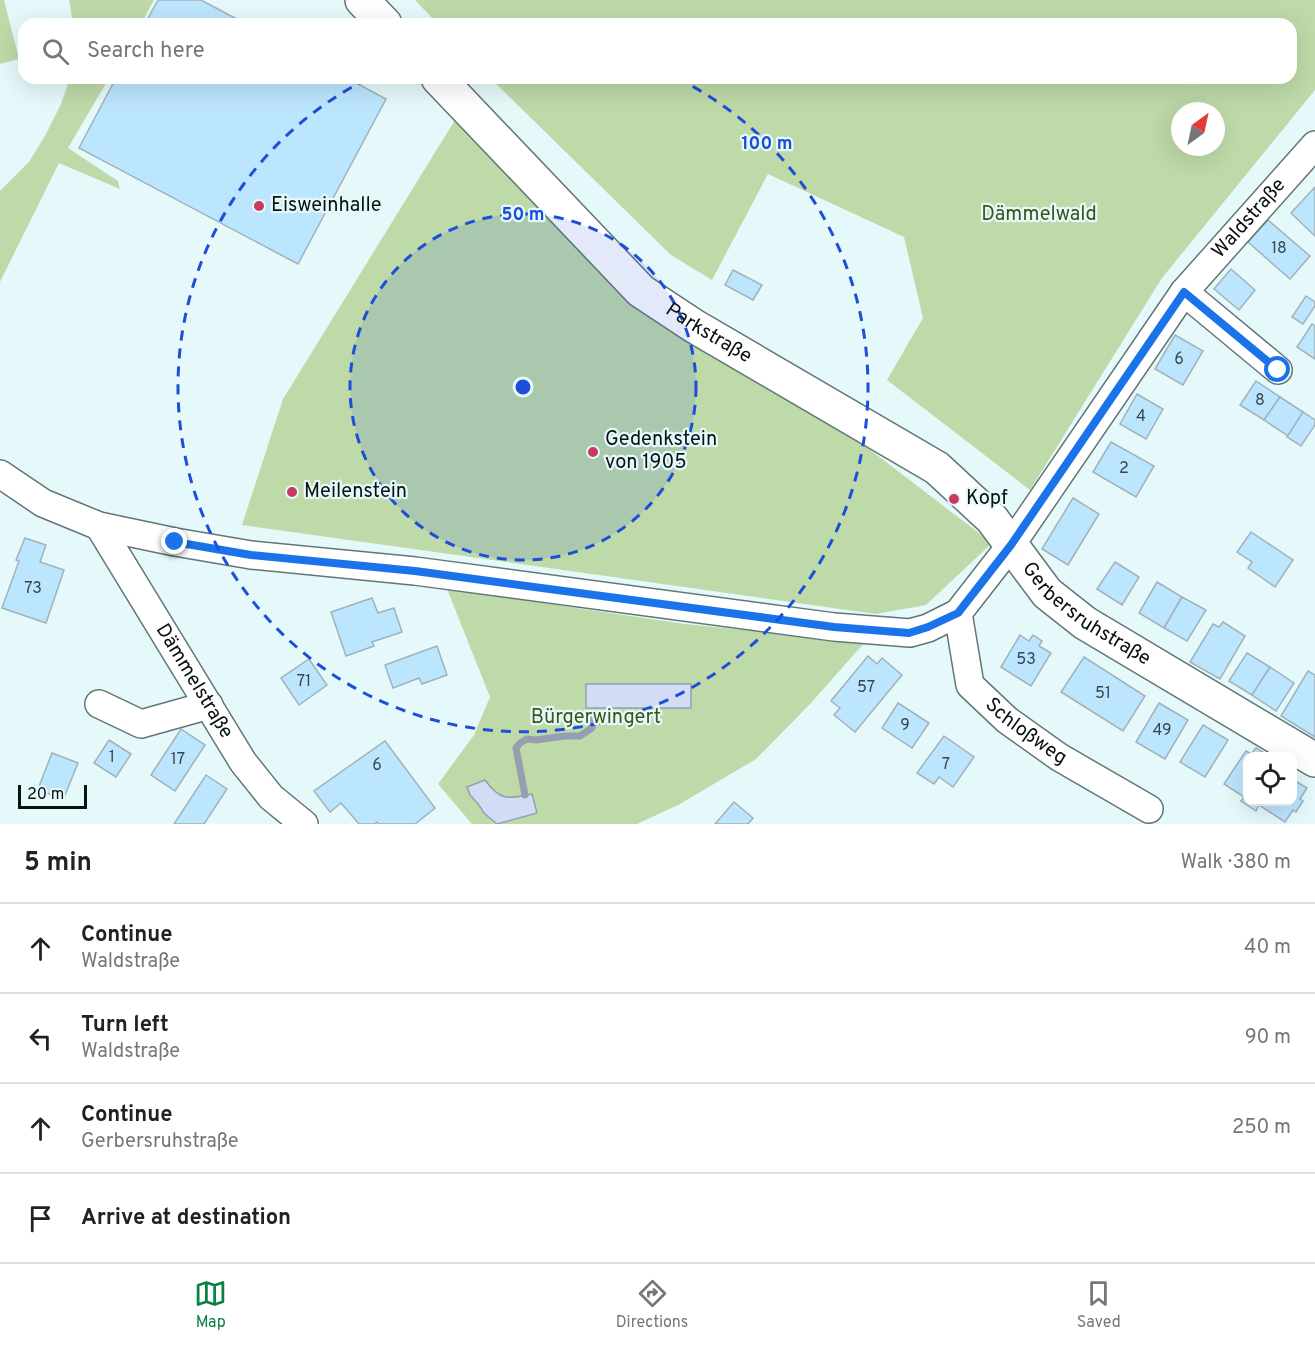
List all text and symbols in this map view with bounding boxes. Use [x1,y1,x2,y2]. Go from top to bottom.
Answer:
search box [18,18,1297,84]
icon: search [39,35,72,68]
text: Search here [87,38,205,65]
north arrow [1171,102,1225,156]
text: 100 m [741,133,793,156]
street label: Waldstraße [1207,173,1292,264]
place label: Eisweinhalle [271,193,382,219]
marker: Eisweinhalle [252,199,266,213]
park label: Dämmelwald [981,202,1097,228]
text: 50 m [501,204,545,227]
house number: 18 [1271,239,1287,259]
street label: Parkstraße [660,297,756,370]
house number: 6 [1174,350,1184,370]
route start [1264,356,1290,382]
centre of rings [513,377,533,397]
house number: 8 [1255,391,1265,411]
house number: 4 [1136,407,1146,427]
place label: Gedenkstein von 1905 [605,427,717,476]
marker: Gedenkstein von 1905 [586,445,600,459]
house number: 2 [1119,459,1129,479]
place label: Meilenstein [304,479,407,505]
marker: Meilenstein [285,485,299,499]
place label: Kopf [966,486,1008,512]
marker: Kopf [947,492,961,506]
route end [161,528,187,554]
street label: Gerbersruhstraße [1016,557,1155,672]
house number: 73 [24,579,42,599]
street label: Dämmelstraße [149,619,239,744]
house number: 53 [1016,650,1036,670]
house number: 71 [297,672,311,692]
house number: 57 [857,678,875,698]
house number: 51 [1095,684,1111,704]
street label: Schloßweg [979,692,1071,772]
park label: Bürgerwingert [531,705,661,731]
house number: 9 [900,716,910,736]
house number: 49 [1152,721,1172,741]
house number: 1 [109,748,115,768]
house number: 17 [171,750,185,770]
map controls [1243,752,1297,806]
button: locate [1243,752,1297,806]
house number: 7 [942,755,950,775]
house number: 6 [372,756,382,776]
scale bar [18,782,87,810]
text: 20 m [27,785,64,805]
text: 5 min [24,847,92,880]
text: Walk · 380 m [1180,850,1291,876]
text: Continue [81,922,172,949]
icon: ahead [24,932,57,965]
text: 40 m [1244,935,1291,961]
text: Waldstraße [81,949,180,975]
text: Turn left [81,1012,169,1039]
icon: left [24,1022,57,1055]
text: 90 m [1245,1025,1291,1051]
text: Waldstraße [81,1039,180,1065]
text: Continue [81,1102,172,1129]
icon: ahead [24,1112,57,1145]
text: 250 m [1232,1115,1291,1141]
text: Gerbersruhstraße [81,1129,239,1155]
icon: arrive [24,1202,57,1235]
text: Arrive at destination [81,1205,291,1232]
tab: Map [194,1277,227,1333]
tab: Directions [616,1277,688,1333]
tab: Saved [1077,1277,1121,1333]

